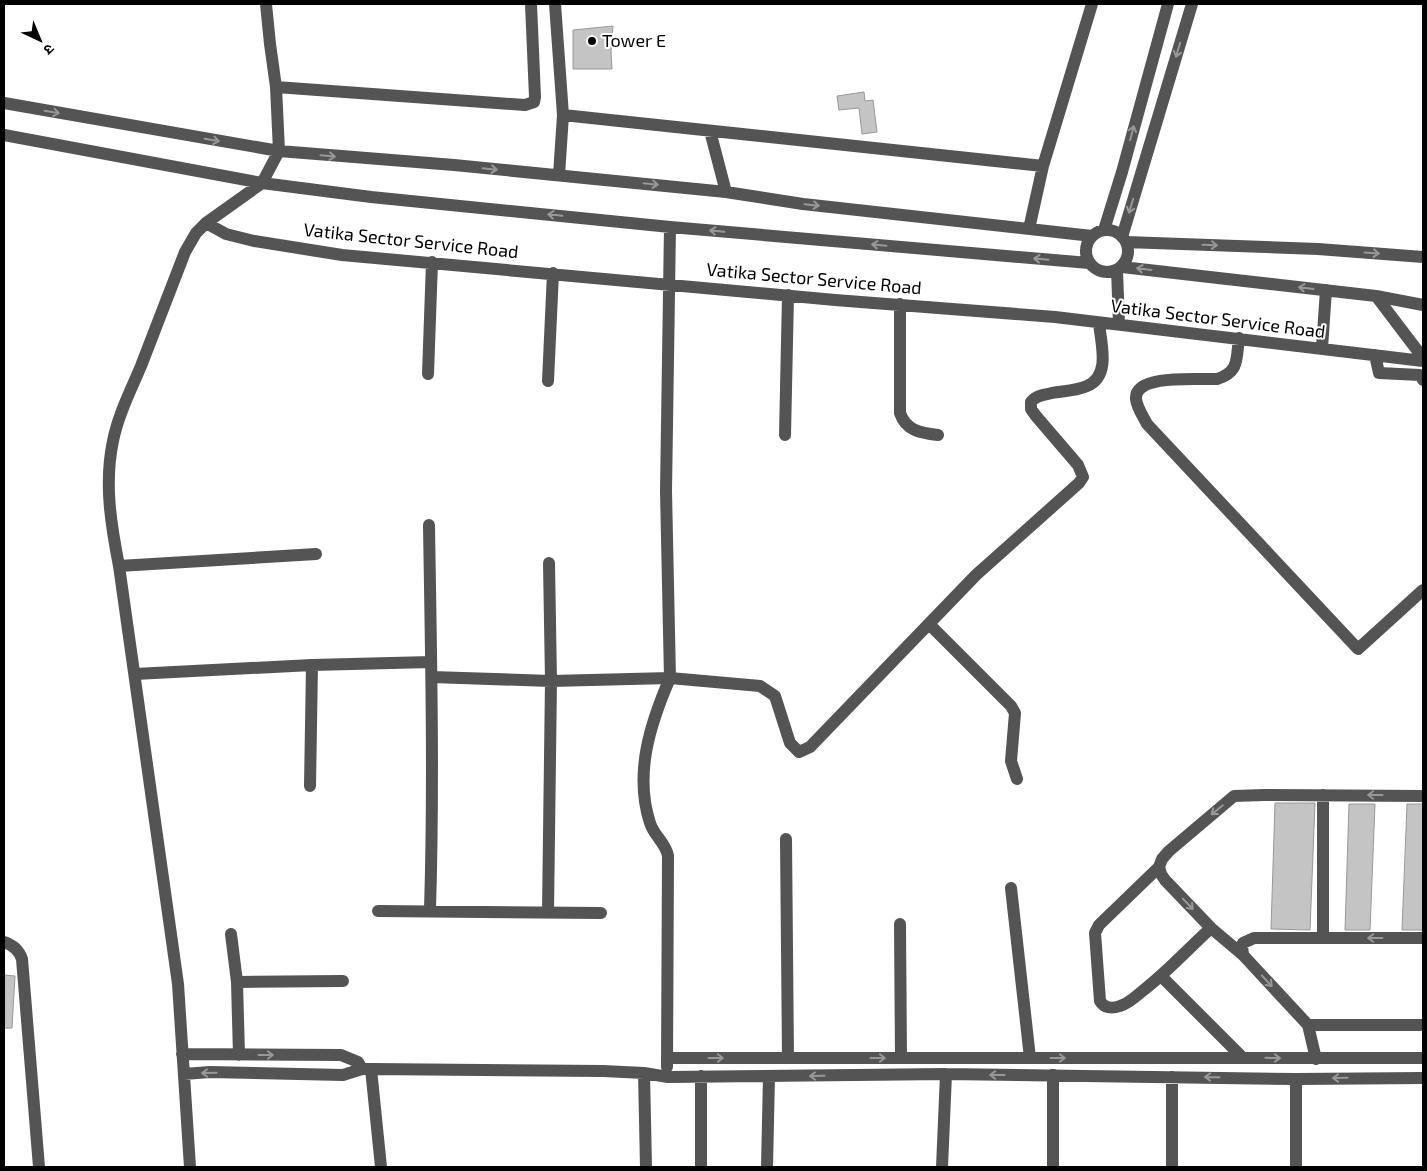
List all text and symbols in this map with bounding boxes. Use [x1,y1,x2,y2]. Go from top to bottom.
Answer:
north arrow [15,15,65,65]
place label: Tower E [602,29,666,51]
marker: Tower E [586,35,598,47]
text: उ [40,41,58,59]
one-way arrow [1173,42,1183,58]
one-way arrow [43,107,59,117]
one-way arrow [1128,126,1138,142]
one-way arrow [203,135,219,145]
one-way arrow [319,151,335,161]
one-way arrow [481,164,497,174]
one-way arrow [643,180,659,189]
one-way arrow [1126,198,1136,214]
one-way arrow [804,200,820,210]
one-way arrow [548,210,564,220]
street label: Vatika Sector Service Road [303,218,520,262]
one-way arrow [709,226,725,236]
one-way arrow [871,240,887,250]
one-way arrow [1201,240,1217,249]
one-way arrow [1364,248,1380,258]
one-way arrow [1033,254,1049,264]
street label: Vatika Sector Service Road [706,258,923,298]
one-way arrow [1137,264,1153,274]
one-way arrow [1298,283,1314,293]
street label: Vatika Sector Service Road [1110,294,1327,342]
one-way arrow [1367,791,1383,800]
one-way arrow [1211,804,1224,815]
one-way arrow [1182,898,1194,911]
one-way arrow [1367,933,1383,943]
one-way arrow [1261,974,1273,987]
one-way arrow [258,1050,274,1060]
one-way arrow [708,1053,724,1063]
one-way arrow [870,1053,886,1063]
one-way arrow [1050,1053,1066,1063]
one-way arrow [1265,1053,1281,1063]
one-way arrow [201,1068,217,1077]
one-way arrow [989,1070,1006,1080]
one-way arrow [809,1071,826,1081]
one-way arrow [1204,1072,1220,1082]
one-way arrow [1332,1074,1348,1083]

